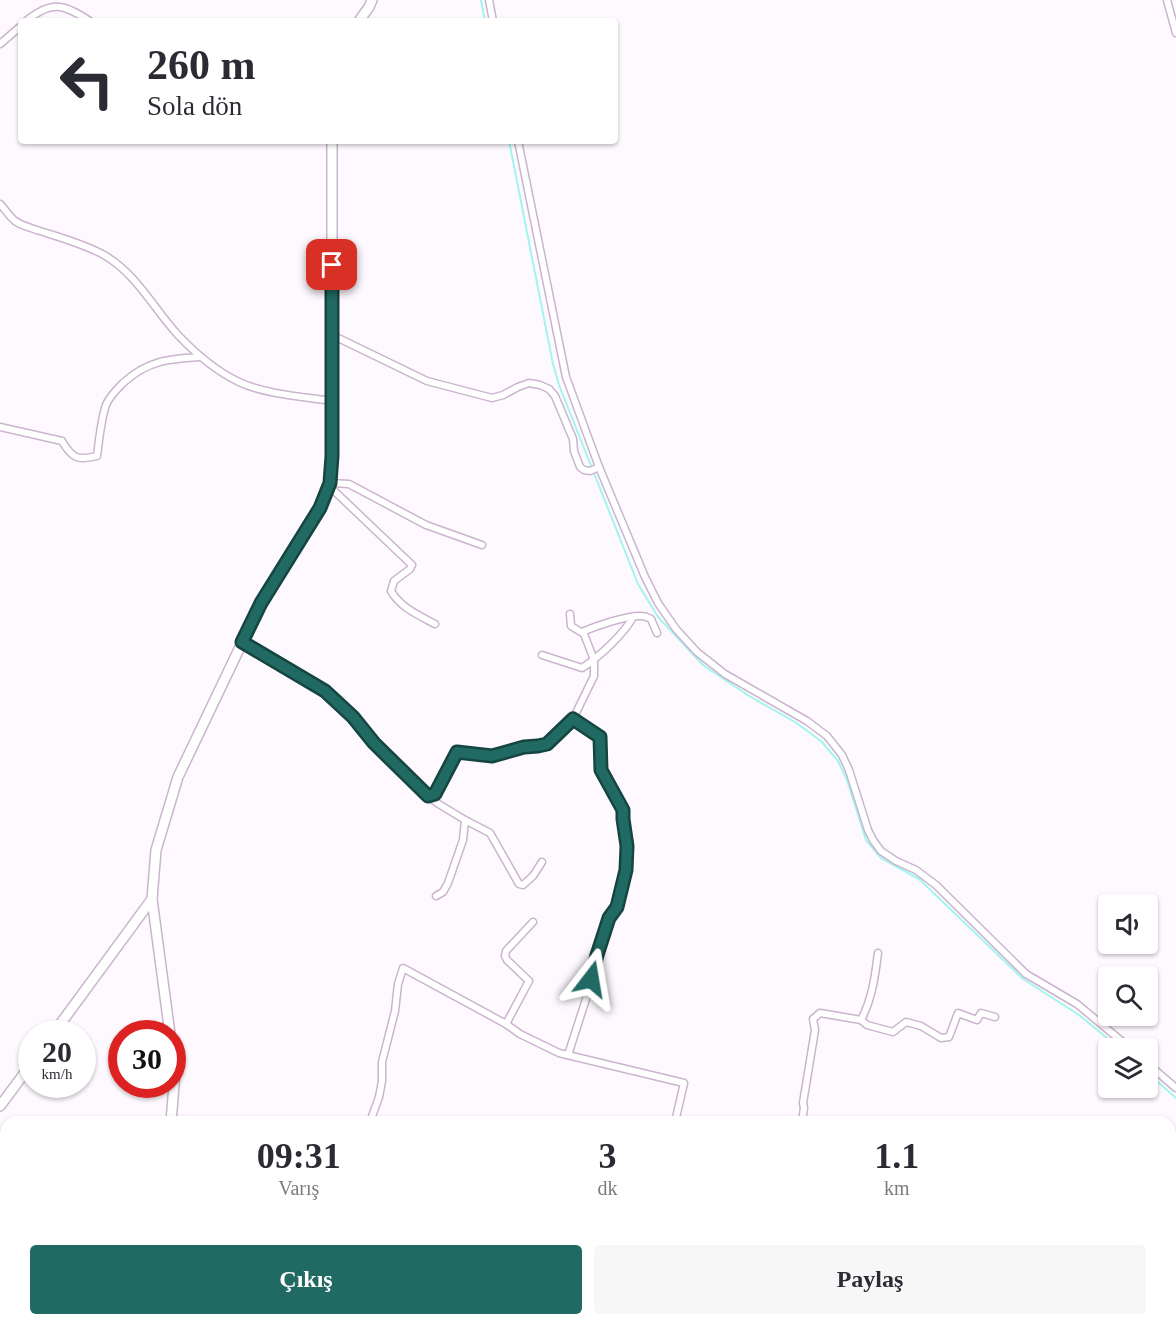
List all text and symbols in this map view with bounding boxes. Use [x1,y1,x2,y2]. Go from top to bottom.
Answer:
icon: left [48,42,126,120]
text: 260 m [147,42,256,88]
text: Sola dön [147,91,242,121]
pin [306,239,357,290]
icon: arrive [315,248,348,281]
map controls [1098,894,1158,1098]
button: sound [1098,894,1158,954]
position arrow [559,947,623,1011]
button: search [1098,966,1158,1026]
speed limit sign: 30 [108,1020,186,1098]
text: 20 [42,1035,72,1068]
button: layers [1098,1038,1158,1098]
text: km/h [42,1066,72,1082]
text: 09:31 [257,1136,341,1176]
text: 3 [599,1136,617,1176]
text: 1.1 [874,1136,919,1176]
text: Varış [278,1177,319,1199]
text: dk [598,1177,618,1199]
text: km [884,1177,910,1199]
button: Çıkış [30,1245,582,1314]
button: Paylaş [594,1245,1146,1314]

